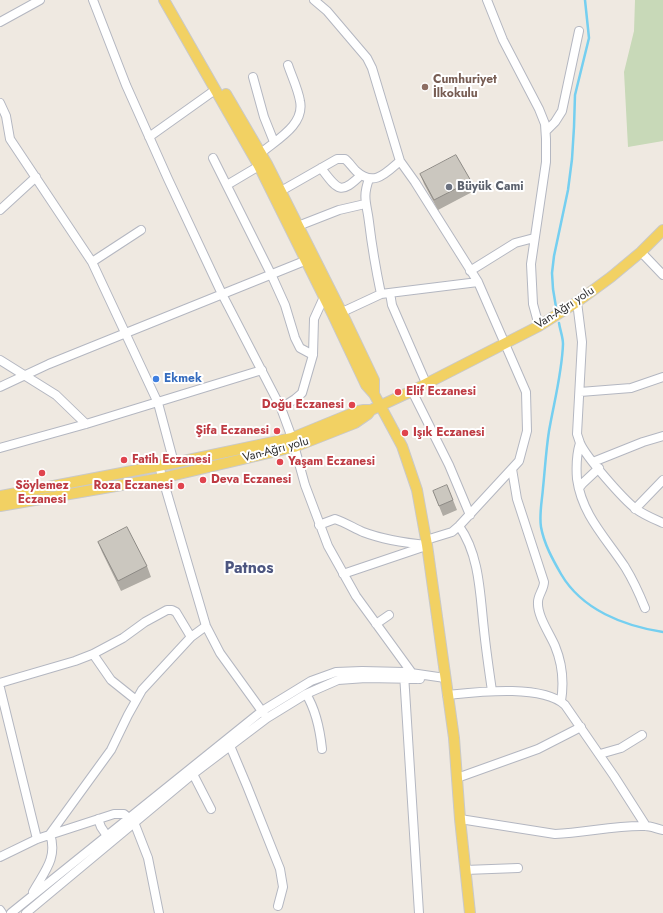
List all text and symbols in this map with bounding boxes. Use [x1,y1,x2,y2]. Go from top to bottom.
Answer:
place label: Cumhuriyet İlkokulu [433,73,497,101]
marker: Cumhuriyet İlkokulu [420,82,430,92]
place label: Büyük Cami [457,180,524,194]
marker: Büyük Cami [444,182,454,192]
street label: Van-Ağrı yolu [533,284,597,332]
place label: Ekmek [164,372,202,386]
marker: Ekmek [151,374,161,384]
place label: Elif Eczanesi [406,385,476,399]
marker: Elif Eczanesi [393,387,403,397]
place label: Doğu Eczanesi [262,398,344,412]
marker: Doğu Eczanesi [347,400,357,410]
place label: Şifa Eczanesi [196,424,269,438]
marker: Şifa Eczanesi [272,426,282,436]
place label: Işık Eczanesi [413,426,485,440]
marker: Işık Eczanesi [400,428,410,438]
street label: Van-Ağrı yolu [241,434,311,466]
place label: Fatih Eczanesi [132,453,211,467]
marker: Fatih Eczanesi [119,455,129,465]
place label: Yaşam Eczanesi [288,455,375,469]
marker: Yaşam Eczanesi [275,457,285,467]
marker: Söylemez Eczanesi [37,468,47,478]
place label: Deva Eczanesi [211,473,291,487]
marker: Deva Eczanesi [198,475,208,485]
place label: Söylemez Eczanesi [15,479,69,507]
place label: Roza Eczanesi [94,479,173,493]
marker: Roza Eczanesi [176,481,186,491]
district label: Patnos [224,559,274,579]

